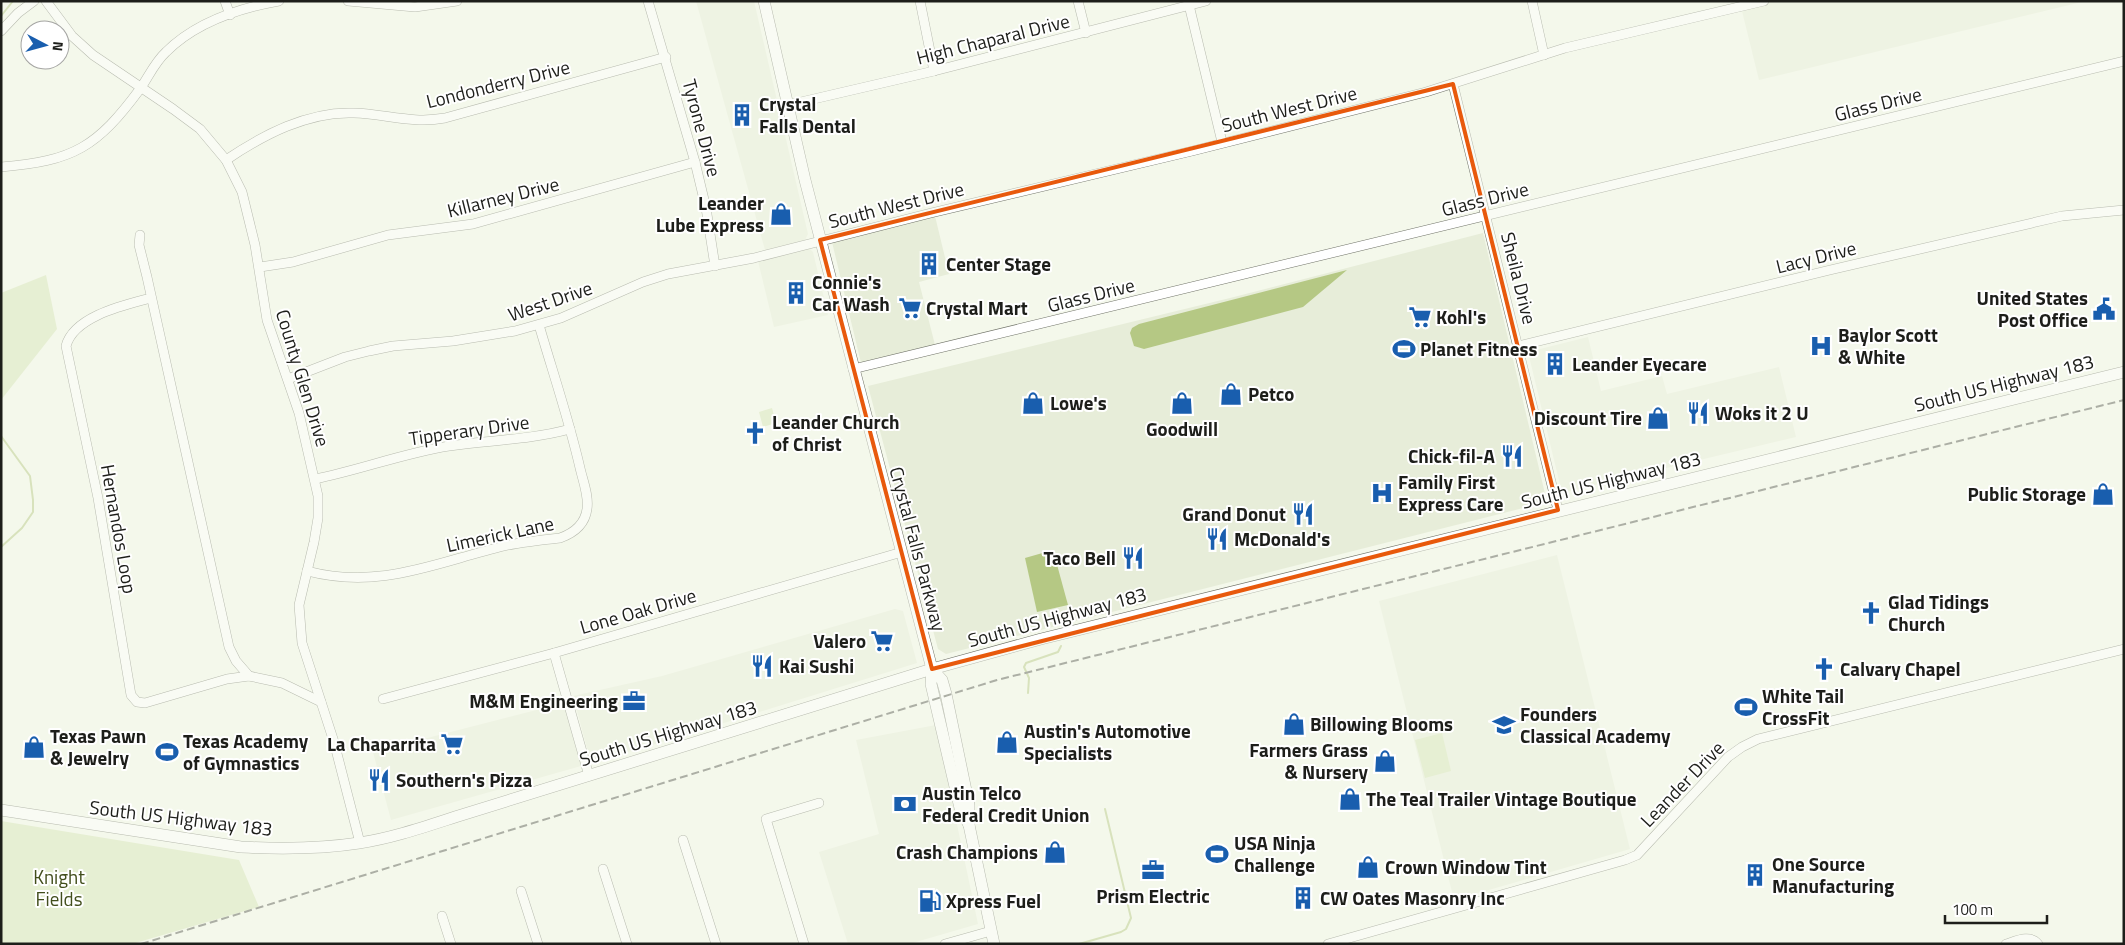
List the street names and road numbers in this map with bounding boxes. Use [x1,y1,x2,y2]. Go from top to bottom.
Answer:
street label: High Chaparal Drive [913,5,1073,72]
street label: Londonderry Drive [423,52,573,115]
street label: Tyrone Drive [676,76,729,180]
street label: South West Drive [1218,78,1360,139]
street label: Glass Drive [1831,79,1925,128]
street label: Killarney Drive [444,169,562,224]
street label: South West Drive [825,174,967,235]
street label: Glass Drive [1438,174,1532,223]
street label: Sheila Drive [1494,229,1545,327]
street label: Lacy Drive [1773,233,1859,280]
street label: Glass Drive [1044,270,1138,319]
street label: West Drive [504,273,596,328]
street label: County Glen Drive [269,306,338,450]
street label: South US Highway 183 [1911,346,2097,419]
street label: Tipperary Drive [407,407,531,452]
street label: South US Highway 183 [1518,443,1704,516]
street label: Hernandos Loop [94,462,145,596]
street label: Crystal Falls Parkway [883,463,954,634]
street label: Limerick Lane [443,508,556,559]
street label: South US Highway 183 [964,579,1150,654]
street label: Lone Oak Drive [576,580,699,641]
street label: South US Highway 183 [576,692,760,773]
street label: Leander Drive [1633,734,1730,833]
street label: South US Highway 183 [88,792,274,843]

